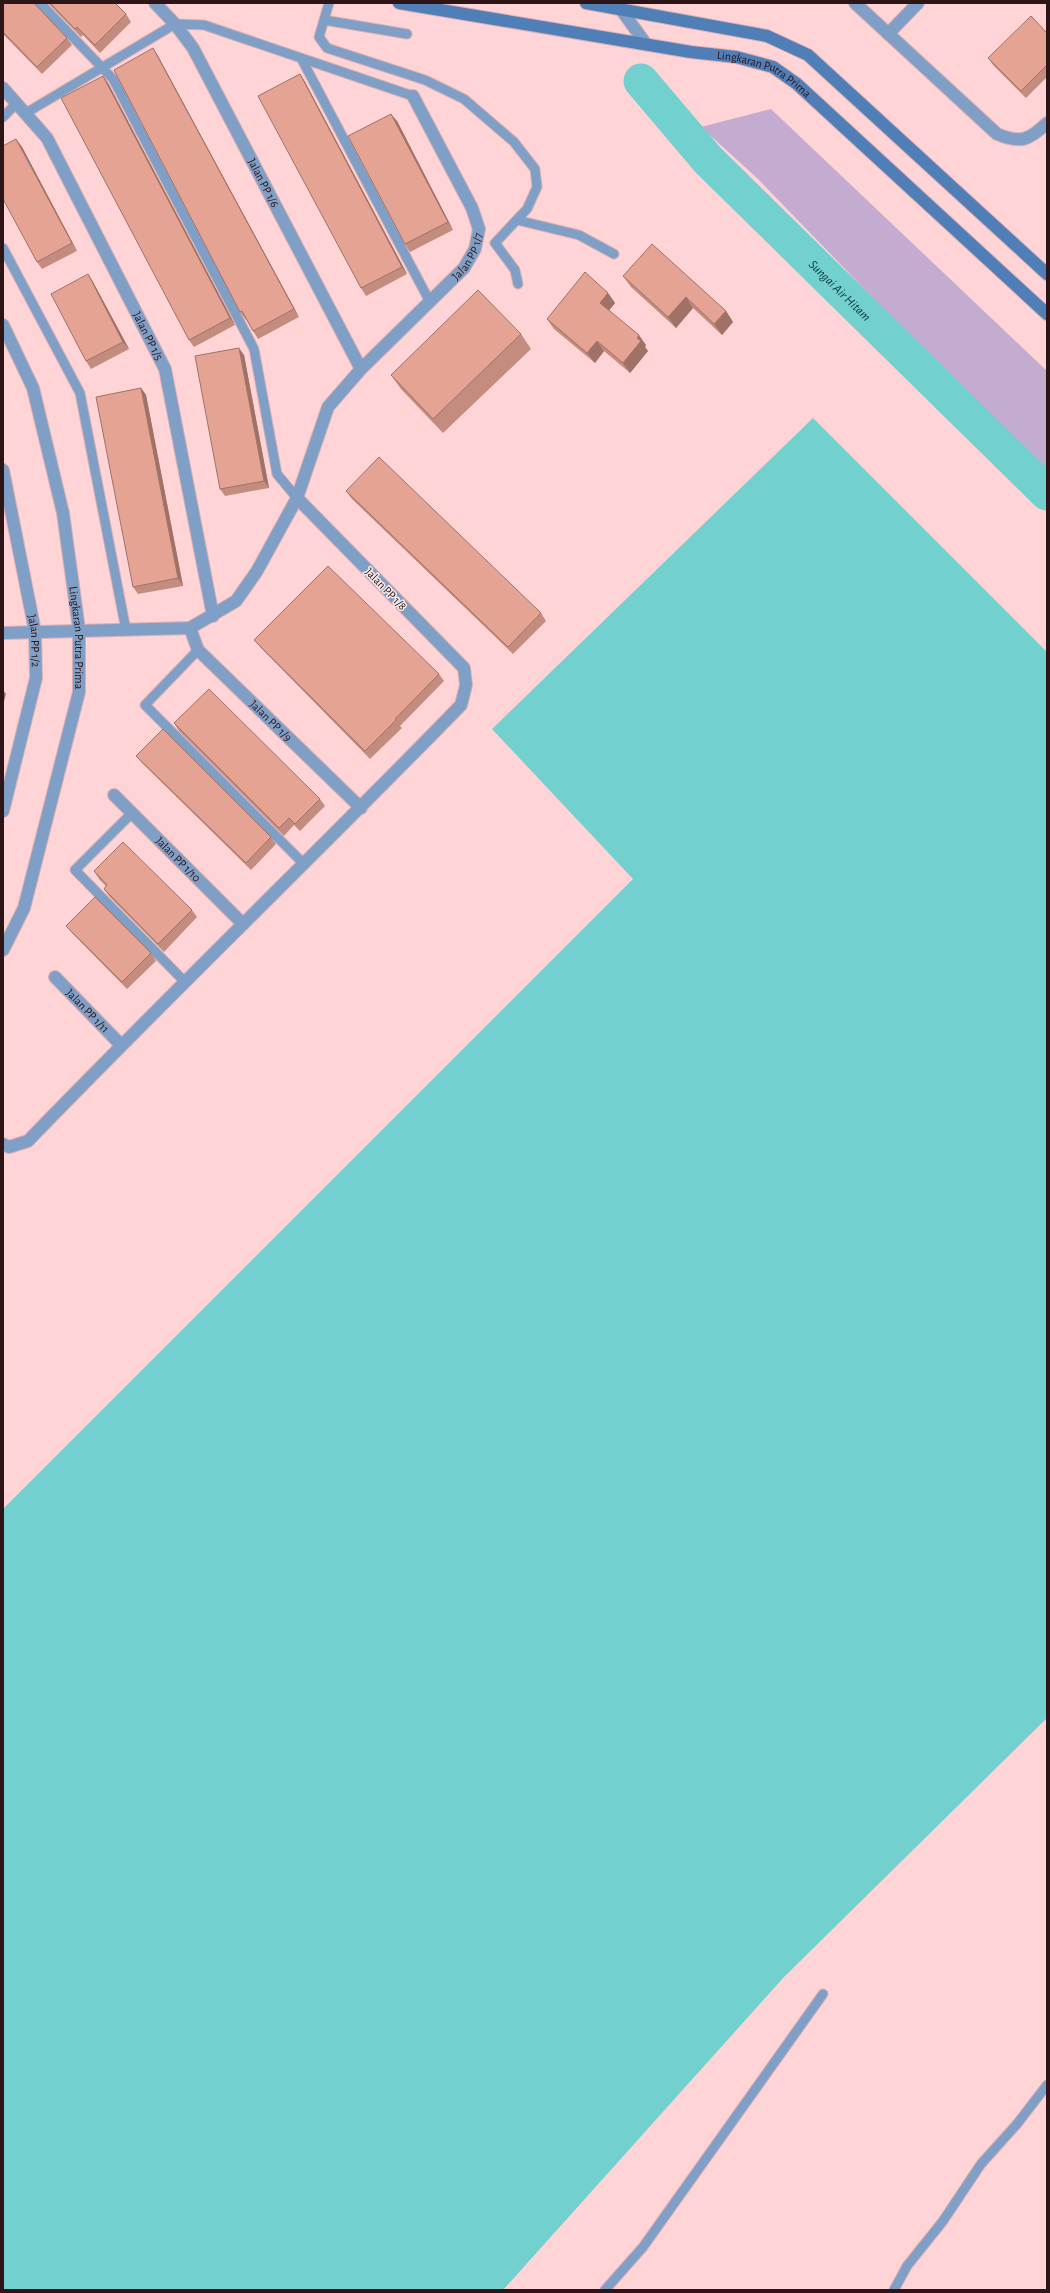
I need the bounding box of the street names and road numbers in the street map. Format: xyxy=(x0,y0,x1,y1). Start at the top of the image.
street label: Lingkaran Putra Prima xyxy=(716,49,814,100)
street label: Jalan PP 1/6 xyxy=(246,156,281,209)
street label: Jalan PP 1/7 xyxy=(450,232,484,282)
street label: Jalan PP 1/5 xyxy=(131,310,166,362)
street label: Jalan PP 1/8 xyxy=(363,566,409,613)
street label: Lingkaran Putra Prima xyxy=(67,585,85,690)
street label: Jalan PP 1/2 xyxy=(26,613,42,668)
street label: Jalan PP 1/9 xyxy=(248,698,295,744)
street label: Jalan PP 1/10 xyxy=(154,835,203,884)
street label: Jalan PP 1/11 xyxy=(64,986,112,1035)

